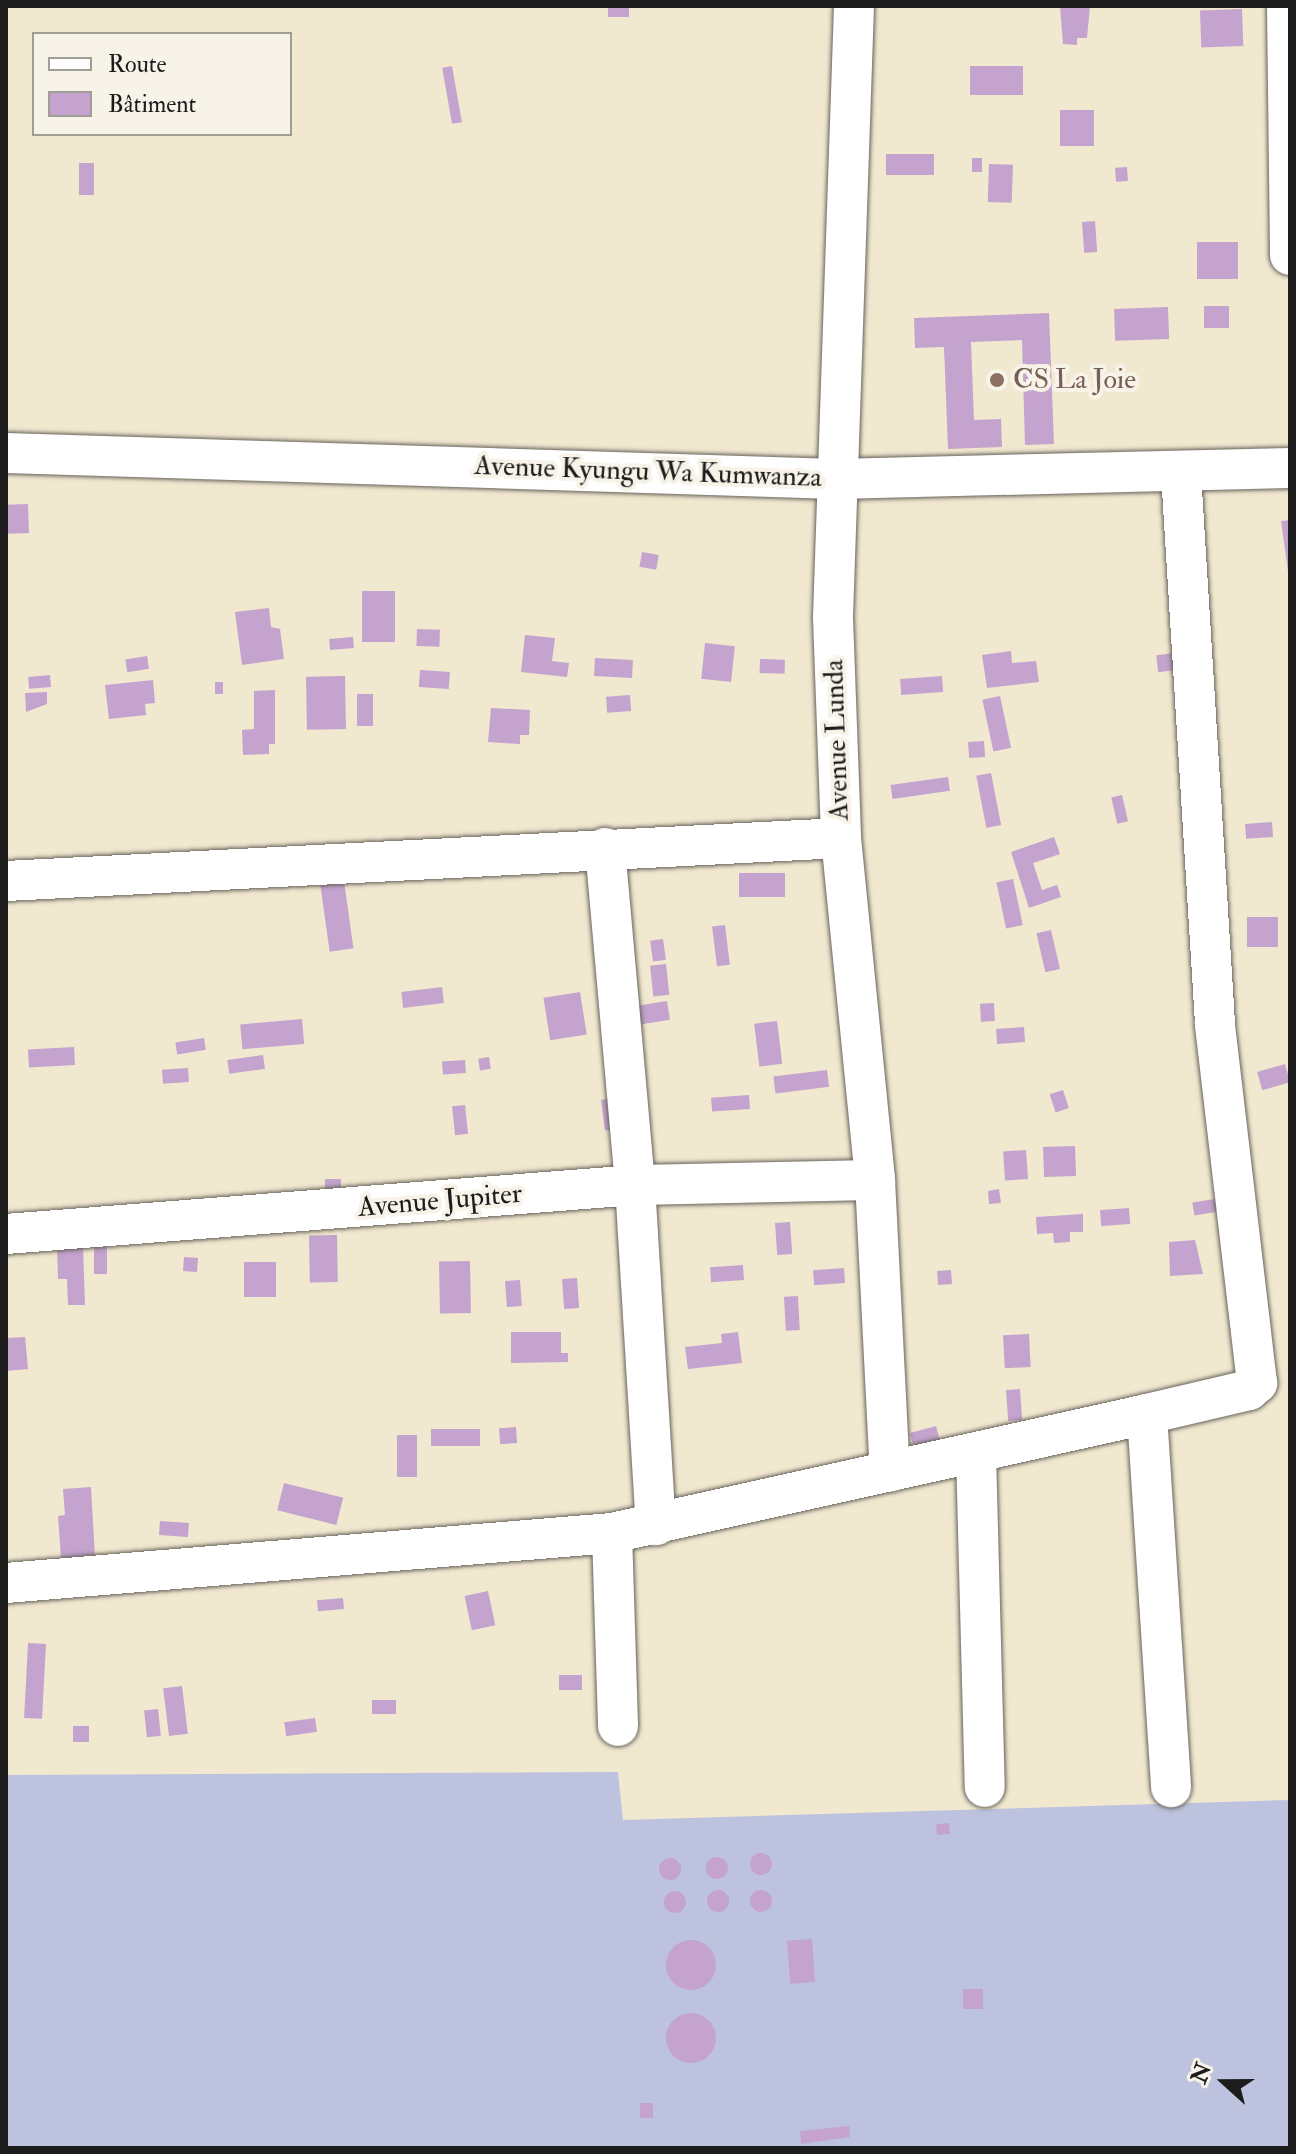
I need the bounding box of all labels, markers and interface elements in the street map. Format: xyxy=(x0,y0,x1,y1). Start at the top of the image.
legend xyxy=(32,32,292,136)
text: Route xyxy=(108,49,167,80)
text: Bâtiment xyxy=(108,89,196,120)
place label: CS La Joie xyxy=(1013,363,1136,397)
marker: CS La Joie xyxy=(988,371,1006,389)
street label: Avenue Kyungu Wa Kumwanza xyxy=(474,449,822,495)
street label: Avenue Lunda xyxy=(817,659,857,821)
street label: Avenue Jupiter xyxy=(356,1177,524,1225)
north arrow xyxy=(1184,2042,1264,2122)
text: N xyxy=(1185,2059,1218,2088)

